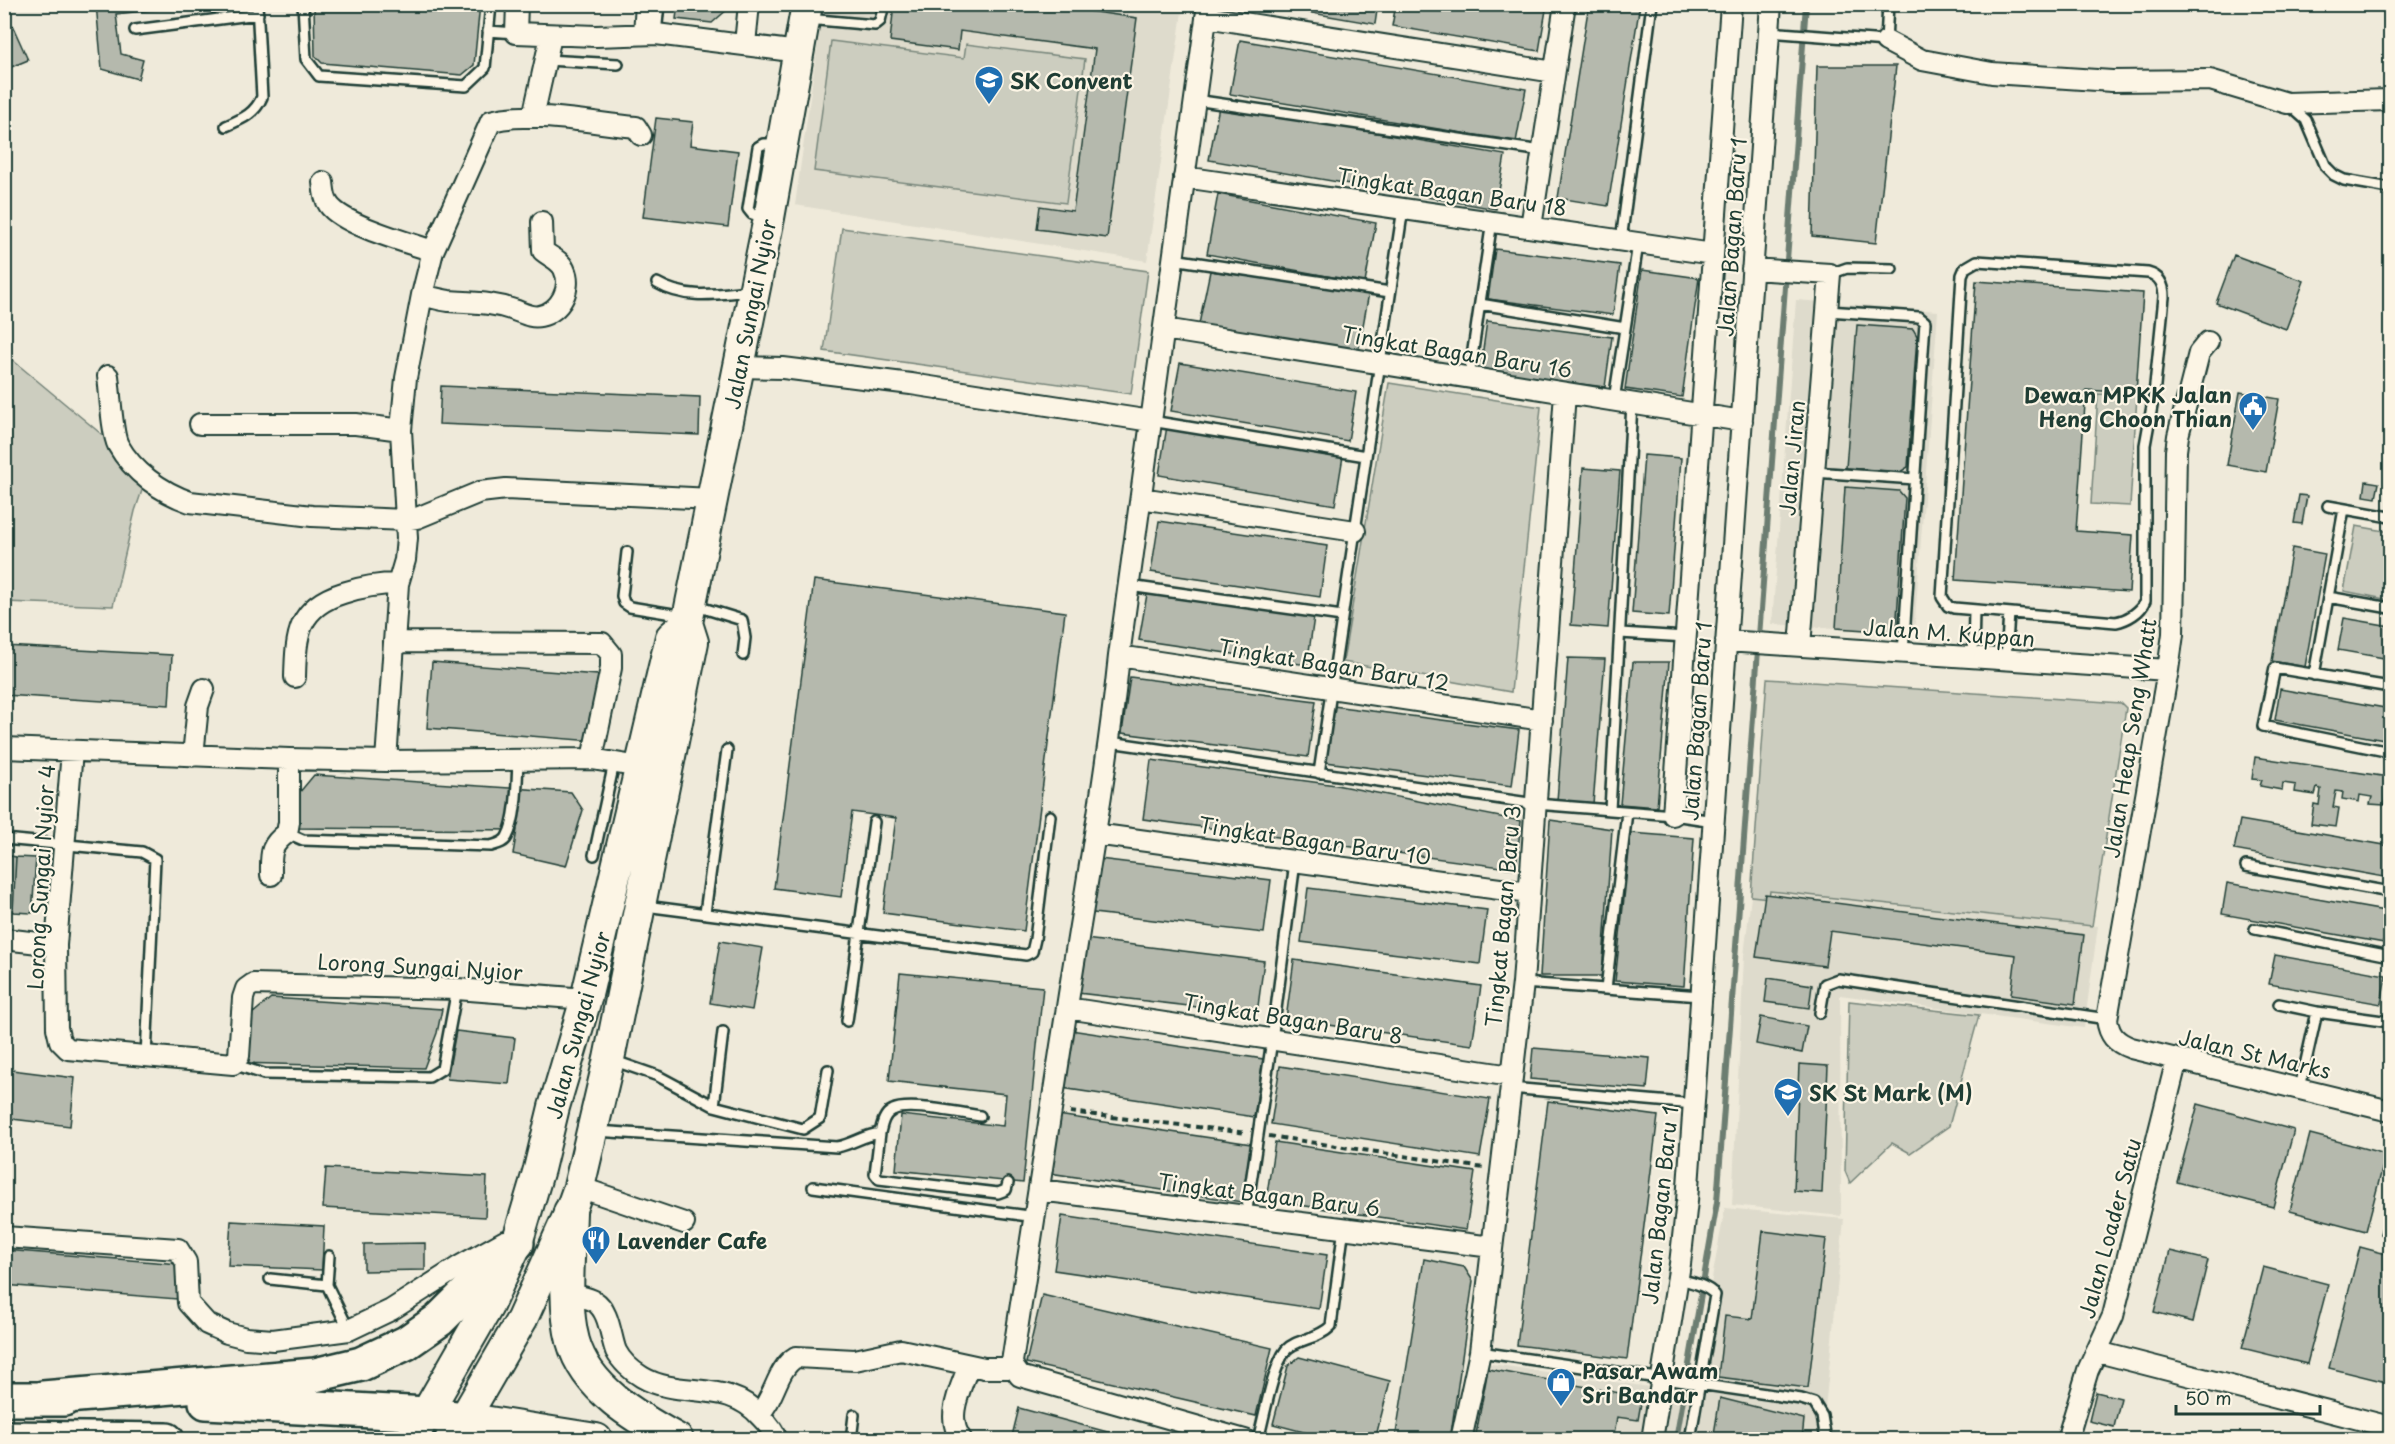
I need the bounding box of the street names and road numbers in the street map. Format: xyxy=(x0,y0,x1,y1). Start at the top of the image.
street label: Jalan Bagan Baru 1 xyxy=(1708,136,1754,338)
street label: Tingkat Bagan Baru 18 xyxy=(1335,159,1569,223)
street label: Jalan Sungai Nyior xyxy=(715,216,783,412)
street label: Tingkat Bagan Baru 16 xyxy=(1339,317,1575,385)
street label: Jalan Jiran xyxy=(1770,399,1812,517)
street label: Jalan M. Kuppan xyxy=(1862,610,2036,654)
street label: Jalan Heap Seng Whatt xyxy=(2094,616,2164,860)
street label: Jalan Bagan Baru 1 xyxy=(1673,620,1719,822)
street label: Tingkat Bagan Baru 12 xyxy=(1216,630,1452,698)
street label: Lorong Sungai Nyior 4 xyxy=(18,763,62,991)
street label: Tingkat Bagan Baru 3 xyxy=(1476,804,1528,1028)
street label: Tingkat Bagan Baru 10 xyxy=(1197,808,1433,872)
street label: Jalan Sungai Nyior xyxy=(537,927,618,1122)
street label: Lorong Sungai Nyior xyxy=(317,945,524,987)
street label: Tingkat Bagan Baru 8 xyxy=(1181,985,1405,1051)
street label: Jalan St Marks xyxy=(2176,1020,2334,1086)
street label: Jalan Bagan Baru 1 xyxy=(1633,1104,1685,1306)
street label: Jalan Loader Satu xyxy=(2070,1134,2148,1322)
street label: Tingkat Bagan Baru 6 xyxy=(1156,1164,1382,1224)

